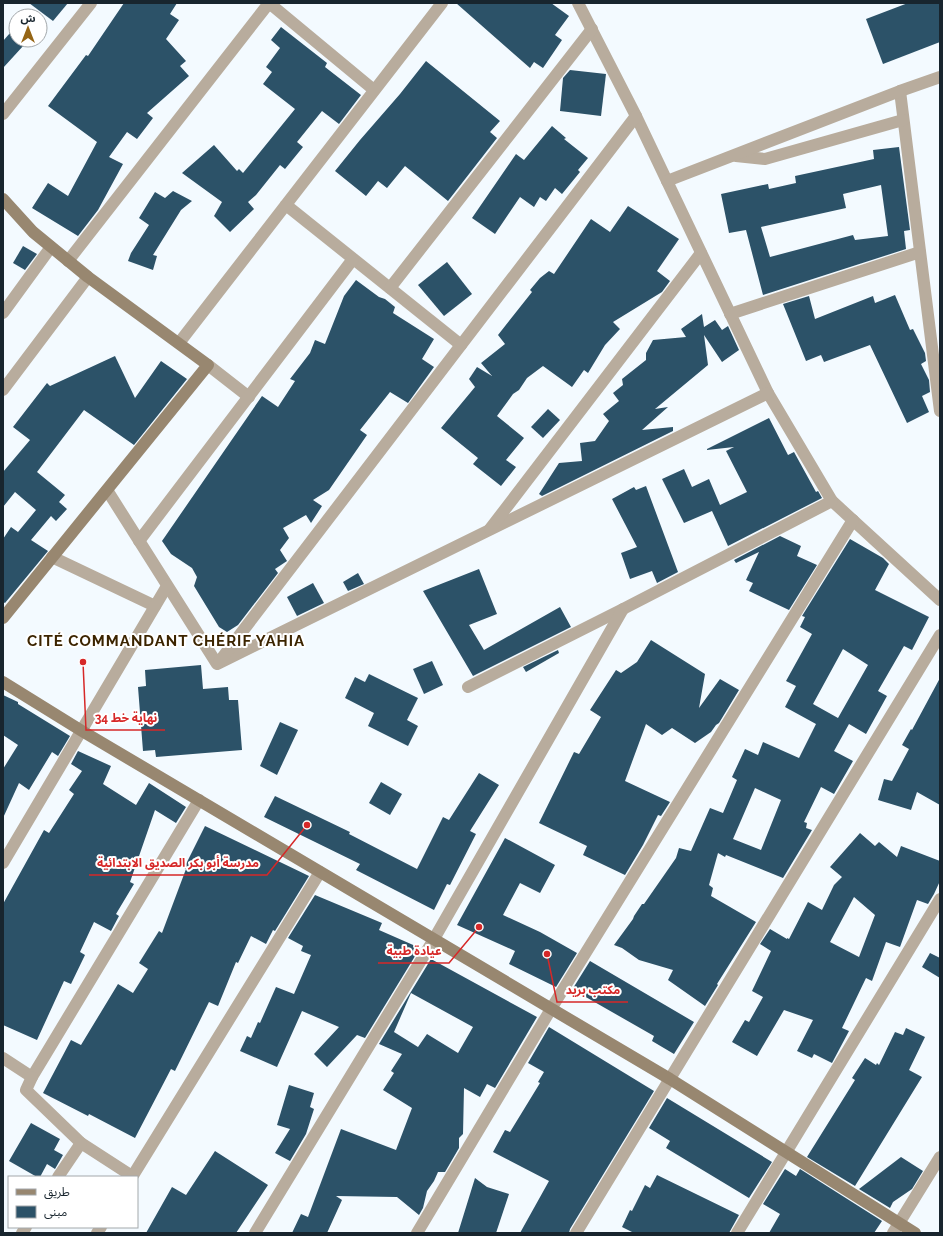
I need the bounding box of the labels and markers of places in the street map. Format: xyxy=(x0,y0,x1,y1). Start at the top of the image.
callout: نهاية خط 34 xyxy=(86,706,165,730)
callout: مدرسة أبو بكر الصديق الابتدائية xyxy=(89,851,267,875)
callout: عيادة طبية xyxy=(378,939,449,963)
callout: مكتب بريد xyxy=(557,978,628,1002)

